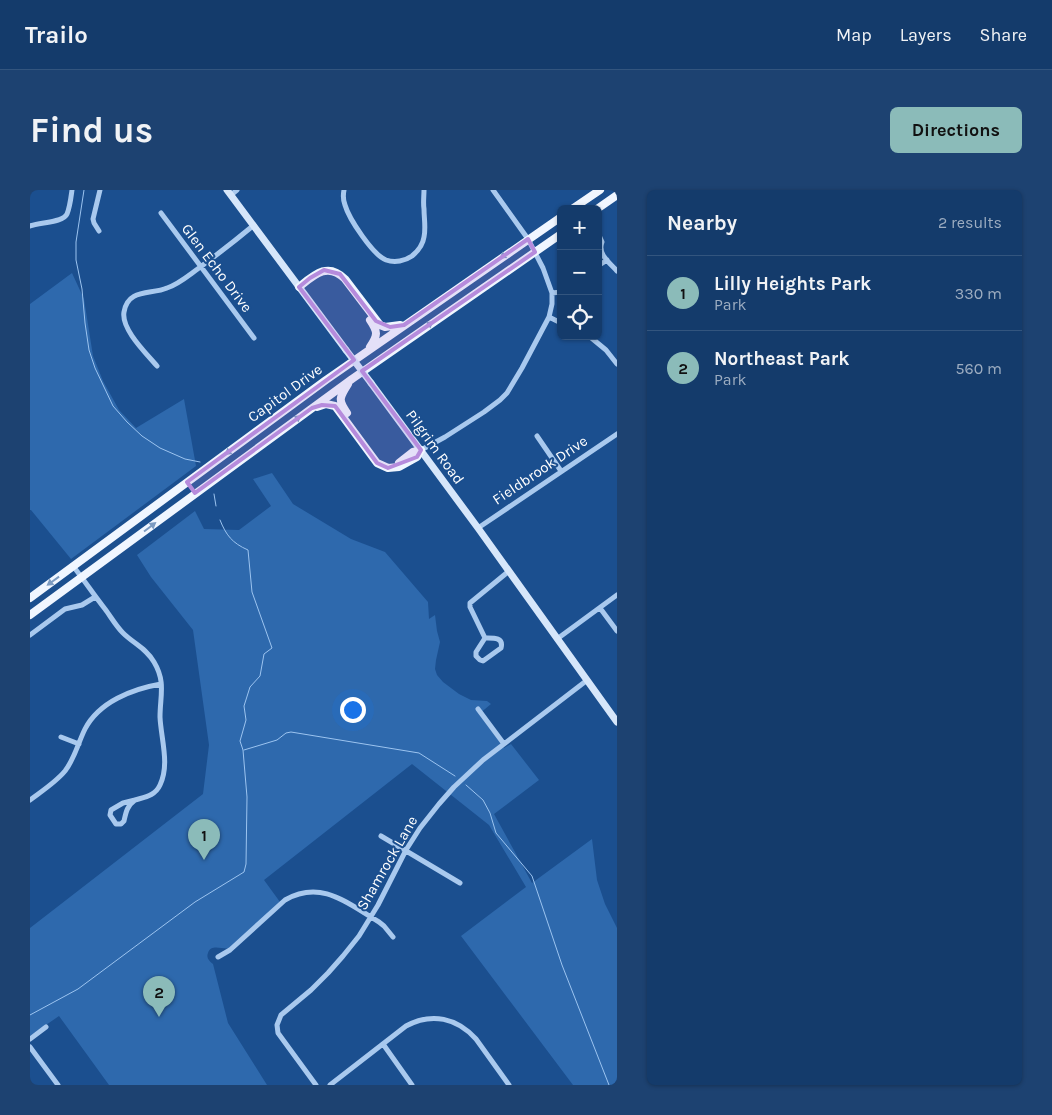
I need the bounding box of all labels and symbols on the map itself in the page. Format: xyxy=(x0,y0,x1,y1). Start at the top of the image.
street label: Glen Echo Drive xyxy=(178,220,256,316)
one-way arrow xyxy=(500,250,513,259)
one-way arrow xyxy=(420,321,434,331)
street label: Capitol Drive xyxy=(244,360,326,426)
street label: Pilgrim Road xyxy=(402,406,468,488)
one-way arrow xyxy=(288,415,301,426)
street label: Fieldbrook Drive xyxy=(489,432,591,508)
one-way arrow xyxy=(225,444,238,455)
one-way arrow xyxy=(143,522,157,532)
one-way arrow xyxy=(47,575,60,586)
your location xyxy=(340,697,366,723)
street label: Shamrock Lane xyxy=(353,813,421,913)
pin: 1 xyxy=(188,819,220,860)
pin: 2 xyxy=(143,976,175,1017)

